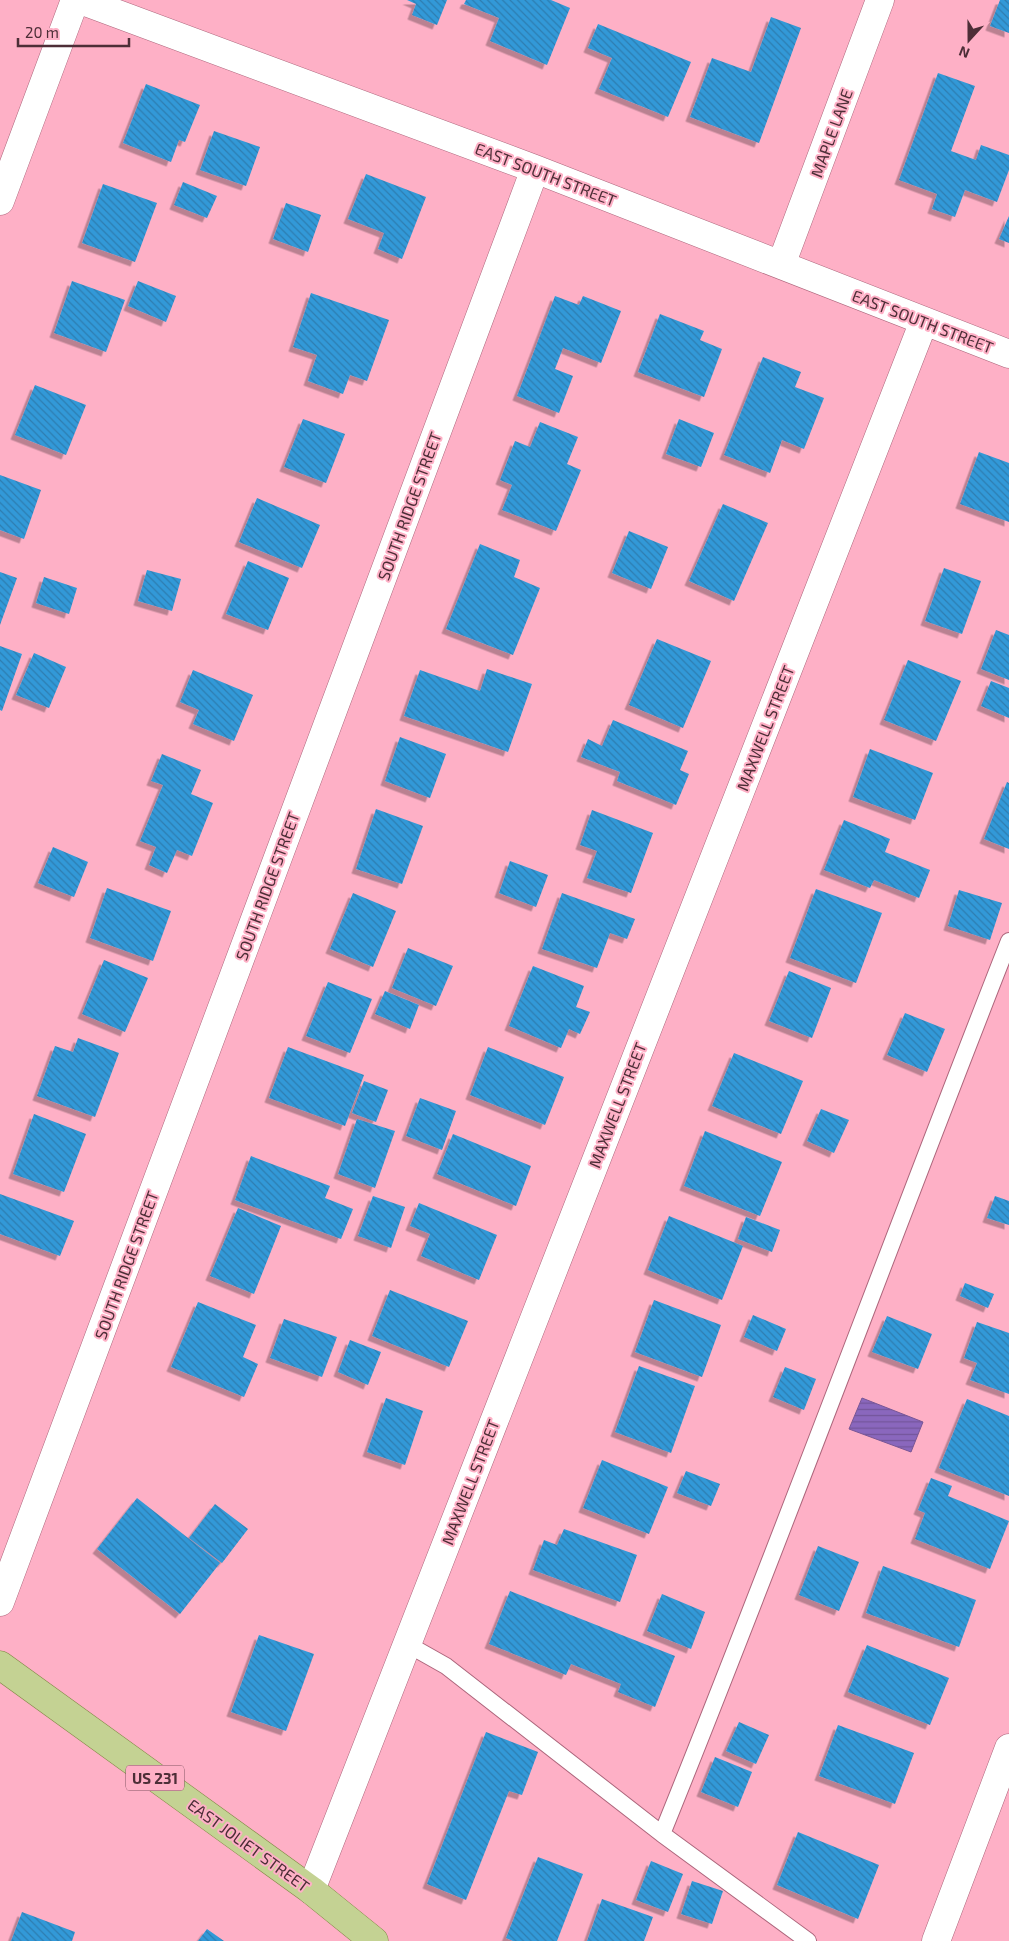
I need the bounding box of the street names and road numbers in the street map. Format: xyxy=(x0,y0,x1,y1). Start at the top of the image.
street label: MAPLE LANE xyxy=(806,86,856,180)
street label: EAST SOUTH STREET xyxy=(473,138,619,210)
street label: EAST SOUTH STREET xyxy=(850,285,996,357)
street label: SOUTH RIDGE STREET xyxy=(373,429,445,583)
street label: MAXWELL STREET xyxy=(732,663,798,793)
street label: SOUTH RIDGE STREET xyxy=(231,809,303,963)
street label: MAXWELL STREET xyxy=(584,1040,650,1170)
street label: SOUTH RIDGE STREET xyxy=(90,1188,162,1342)
street label: MAXWELL STREET xyxy=(437,1417,503,1547)
road number: US 231 xyxy=(126,1766,184,1790)
street label: EAST JOLIET STREET xyxy=(185,1795,313,1895)

